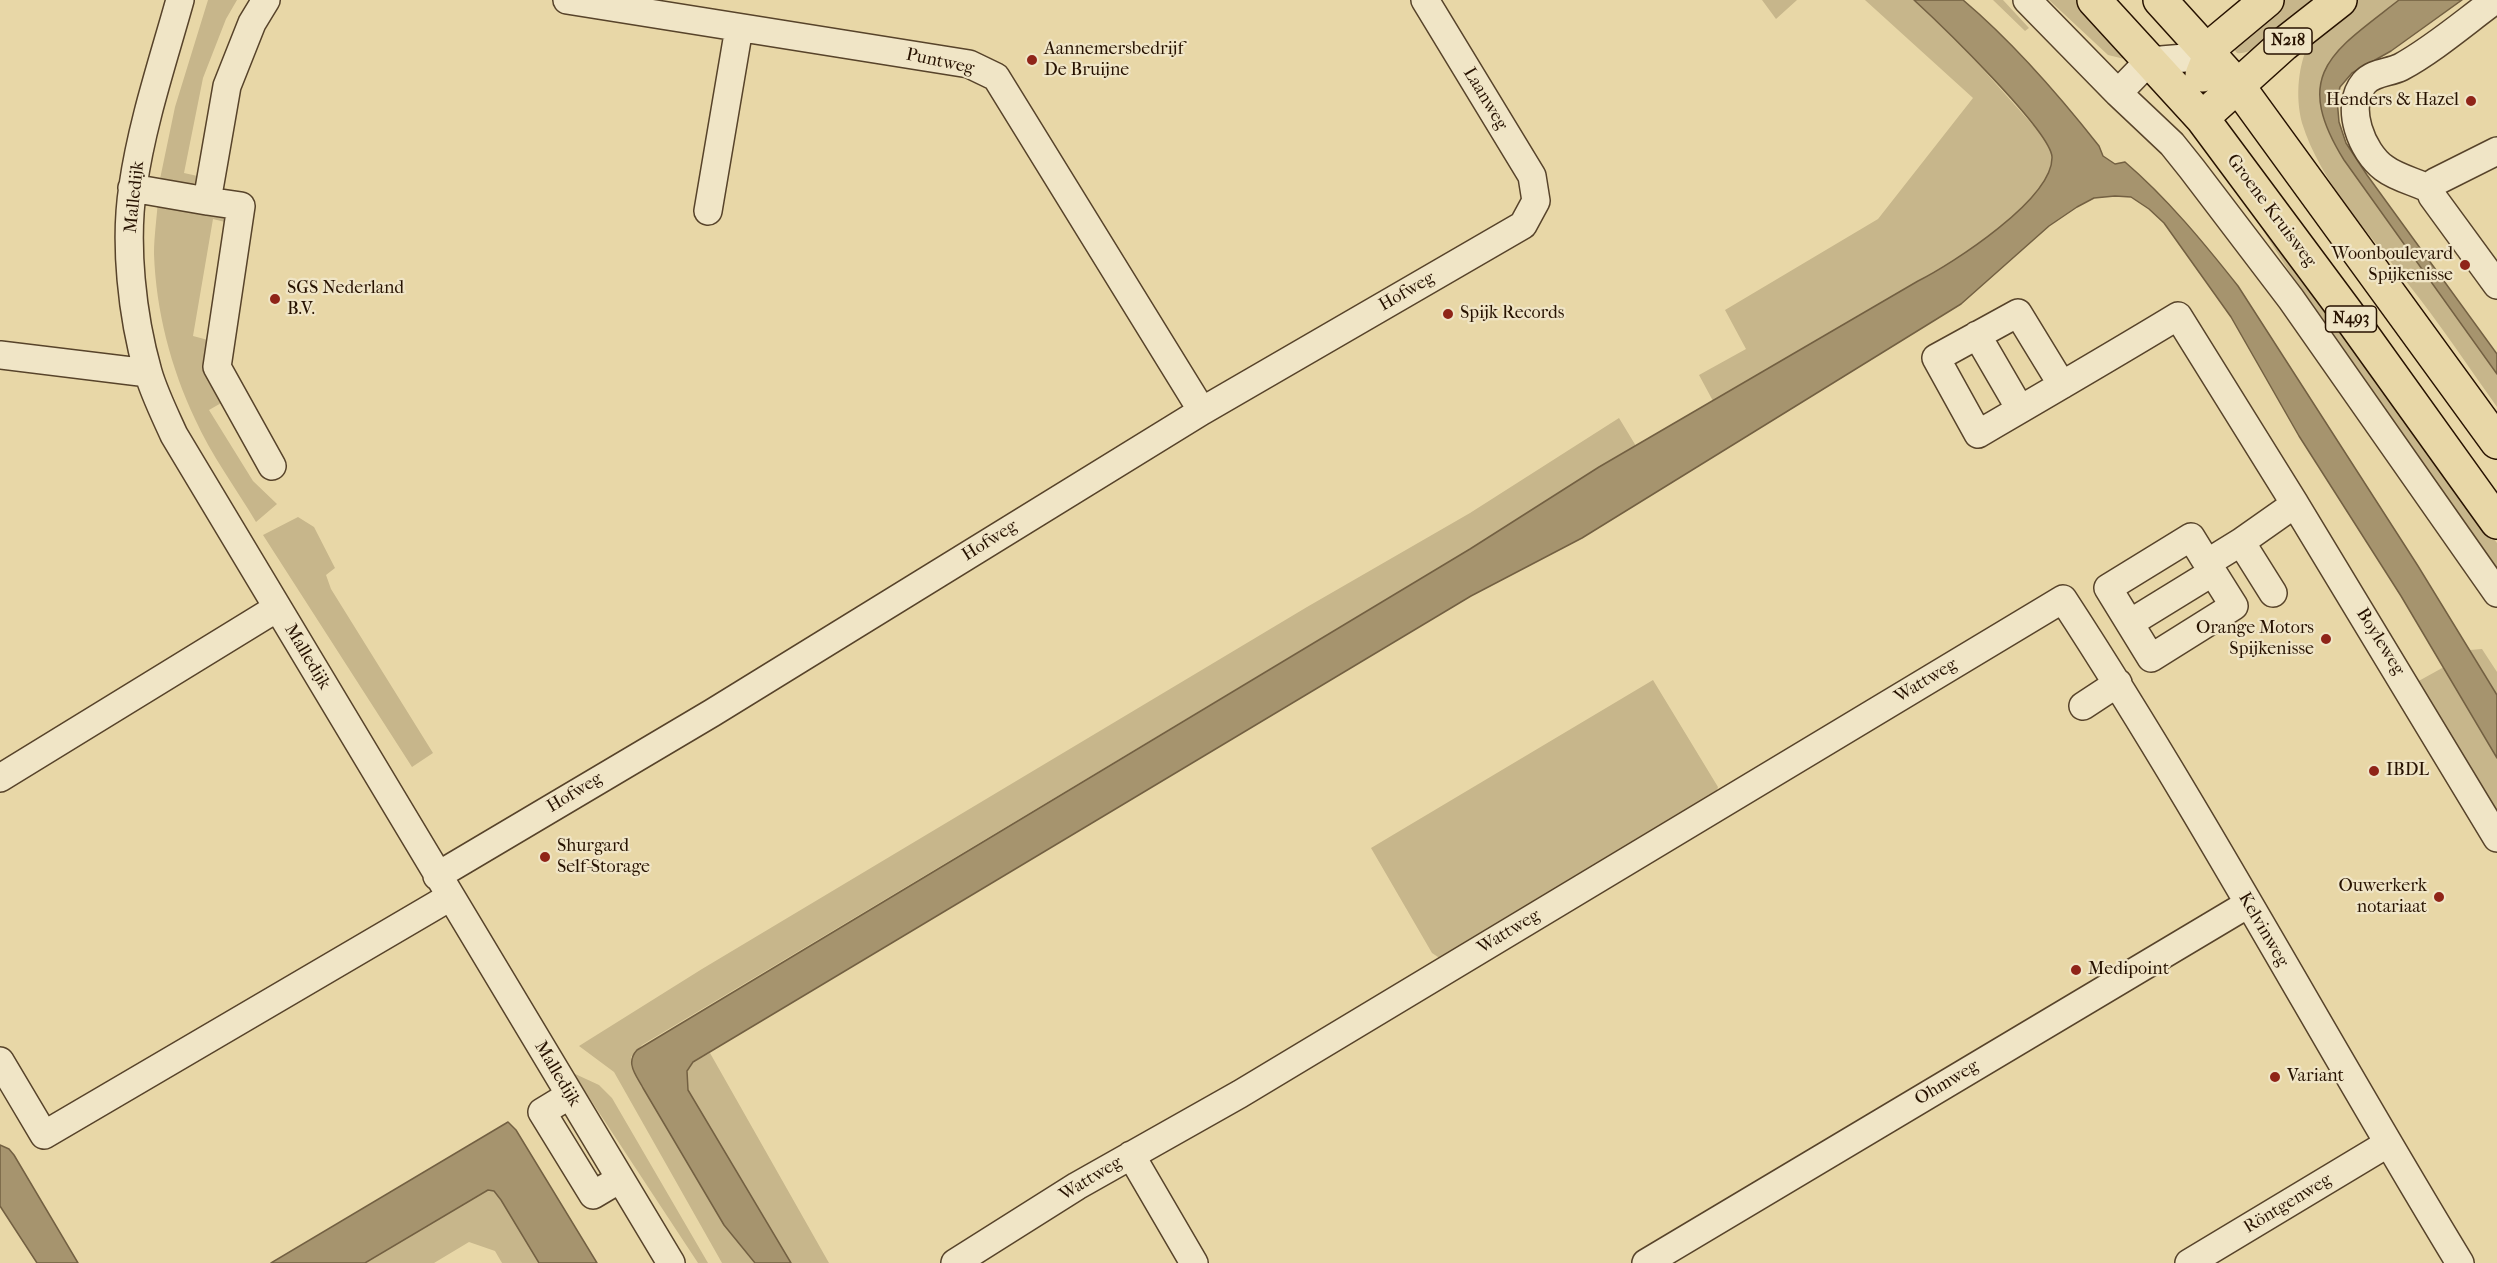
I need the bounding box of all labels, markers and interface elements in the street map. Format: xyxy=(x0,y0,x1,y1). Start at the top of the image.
road number: N218 xyxy=(2264,28,2312,54)
place label: Aannemersbedrijf De Bruijne xyxy=(1044,39,1183,82)
street label: Puntweg xyxy=(904,44,976,80)
marker: Aannemersbedrijf De Bruijne xyxy=(1025,53,1039,67)
street label: Laanweg xyxy=(1458,64,1512,134)
place label: Henders & Hazel xyxy=(2326,90,2459,112)
marker: Henders & Hazel xyxy=(2464,94,2478,108)
street label: Groene Kruisweg xyxy=(2221,150,2321,272)
street label: Malledijk xyxy=(120,160,150,234)
place label: Woonboulevard Spijkenisse xyxy=(2332,244,2453,286)
marker: Woonboulevard Spijkenisse xyxy=(2458,258,2472,272)
street label: Hofweg xyxy=(1375,267,1439,317)
place label: SGS Nederland B.V. xyxy=(287,278,404,320)
marker: SGS Nederland B.V. xyxy=(268,292,282,306)
place label: Spijk Records xyxy=(1460,303,1564,325)
road number: N493 xyxy=(2326,306,2376,332)
marker: Spijk Records xyxy=(1441,307,1455,321)
street label: Hofweg xyxy=(958,516,1022,566)
street label: Boyleweg xyxy=(2351,605,2409,679)
place label: Orange Motors Spijkenisse xyxy=(2196,618,2314,660)
street label: Malledijk xyxy=(279,620,335,694)
marker: Orange Motors Spijkenisse xyxy=(2319,632,2333,646)
street label: Wattweg xyxy=(1891,654,1961,708)
place label: IBDL xyxy=(2386,760,2429,782)
marker: IBDL xyxy=(2367,764,2381,778)
street label: Hofweg xyxy=(543,768,607,818)
place label: Shurgard Self-Storage xyxy=(557,836,650,878)
marker: Shurgard Self-Storage xyxy=(538,850,552,864)
place label: Ouwerkerk notariaat xyxy=(2339,876,2427,918)
street label: Kelvinweg xyxy=(2233,889,2293,971)
marker: Ouwerkerk notariaat xyxy=(2432,890,2446,904)
street label: Wattweg xyxy=(1474,905,1544,959)
place label: Medipoint xyxy=(2088,959,2169,981)
marker: Medipoint xyxy=(2069,963,2083,977)
street label: Malledijk xyxy=(529,1037,585,1111)
street label: Ohmweg xyxy=(1911,1056,1983,1110)
place label: Variant xyxy=(2287,1066,2344,1088)
marker: Variant xyxy=(2268,1070,2282,1084)
street label: Wattweg xyxy=(1056,1152,1126,1206)
street label: Röntgenweg xyxy=(2240,1169,2336,1239)

